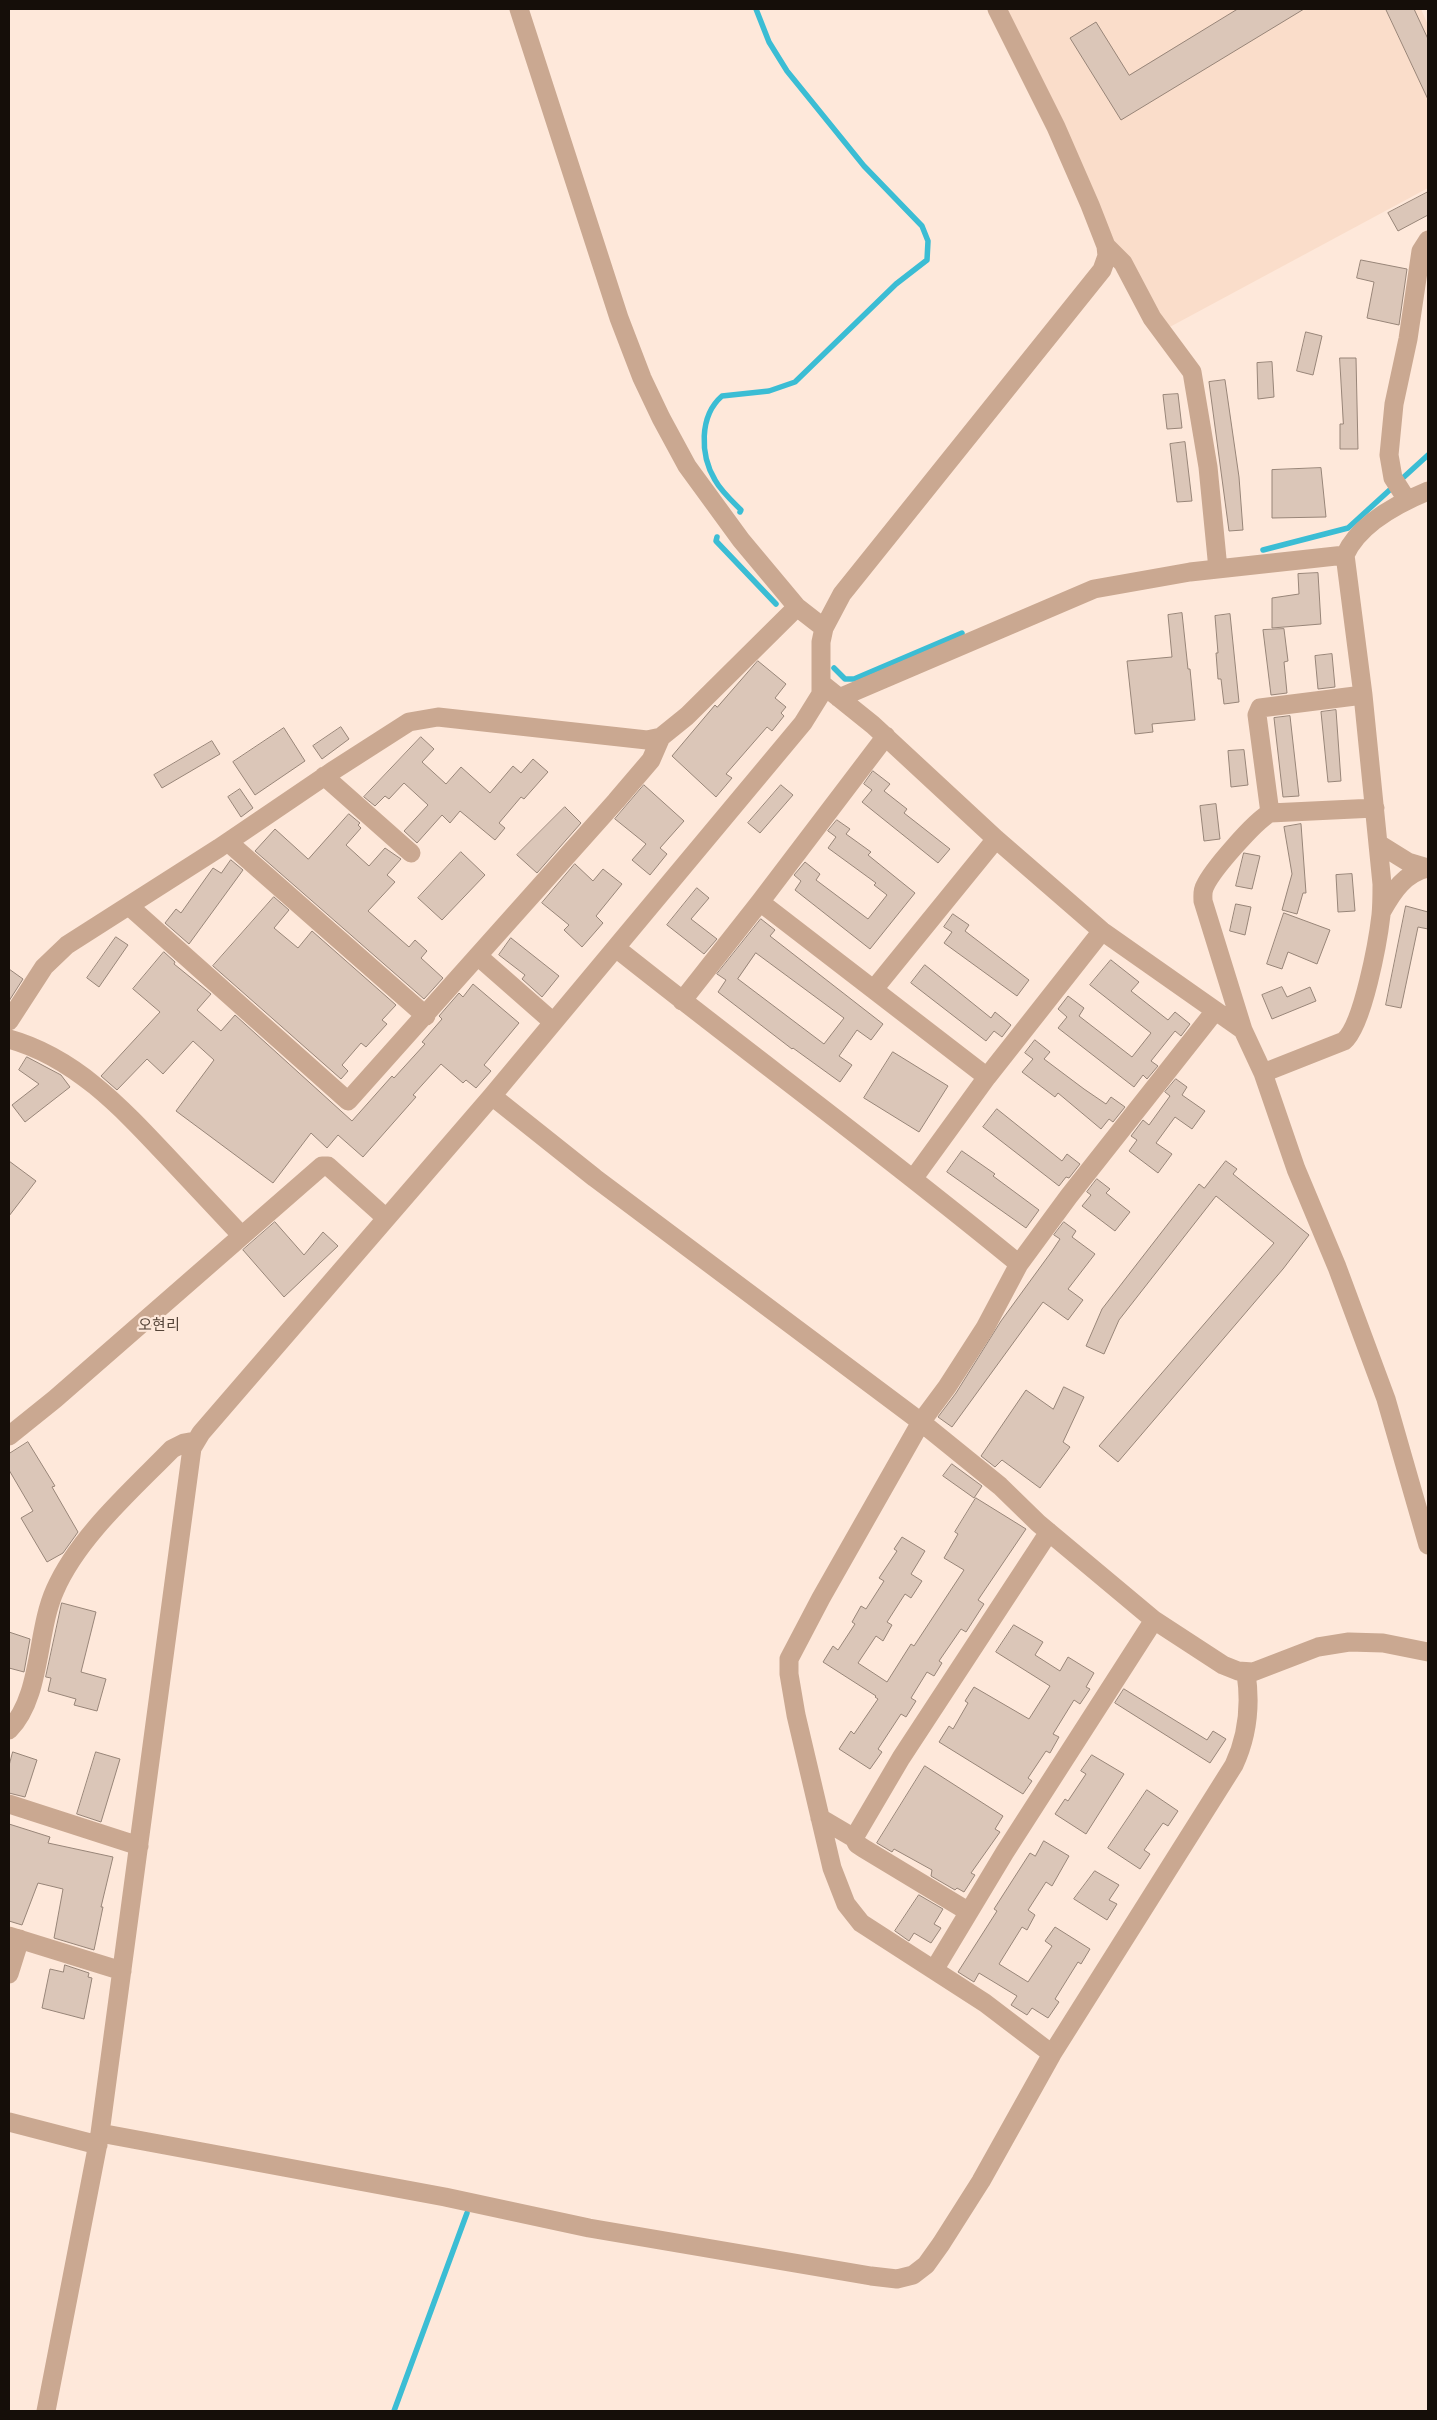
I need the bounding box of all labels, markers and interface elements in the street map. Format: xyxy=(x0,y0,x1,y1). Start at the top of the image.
district label: 오현리 xyxy=(138,1317,180,1335)

